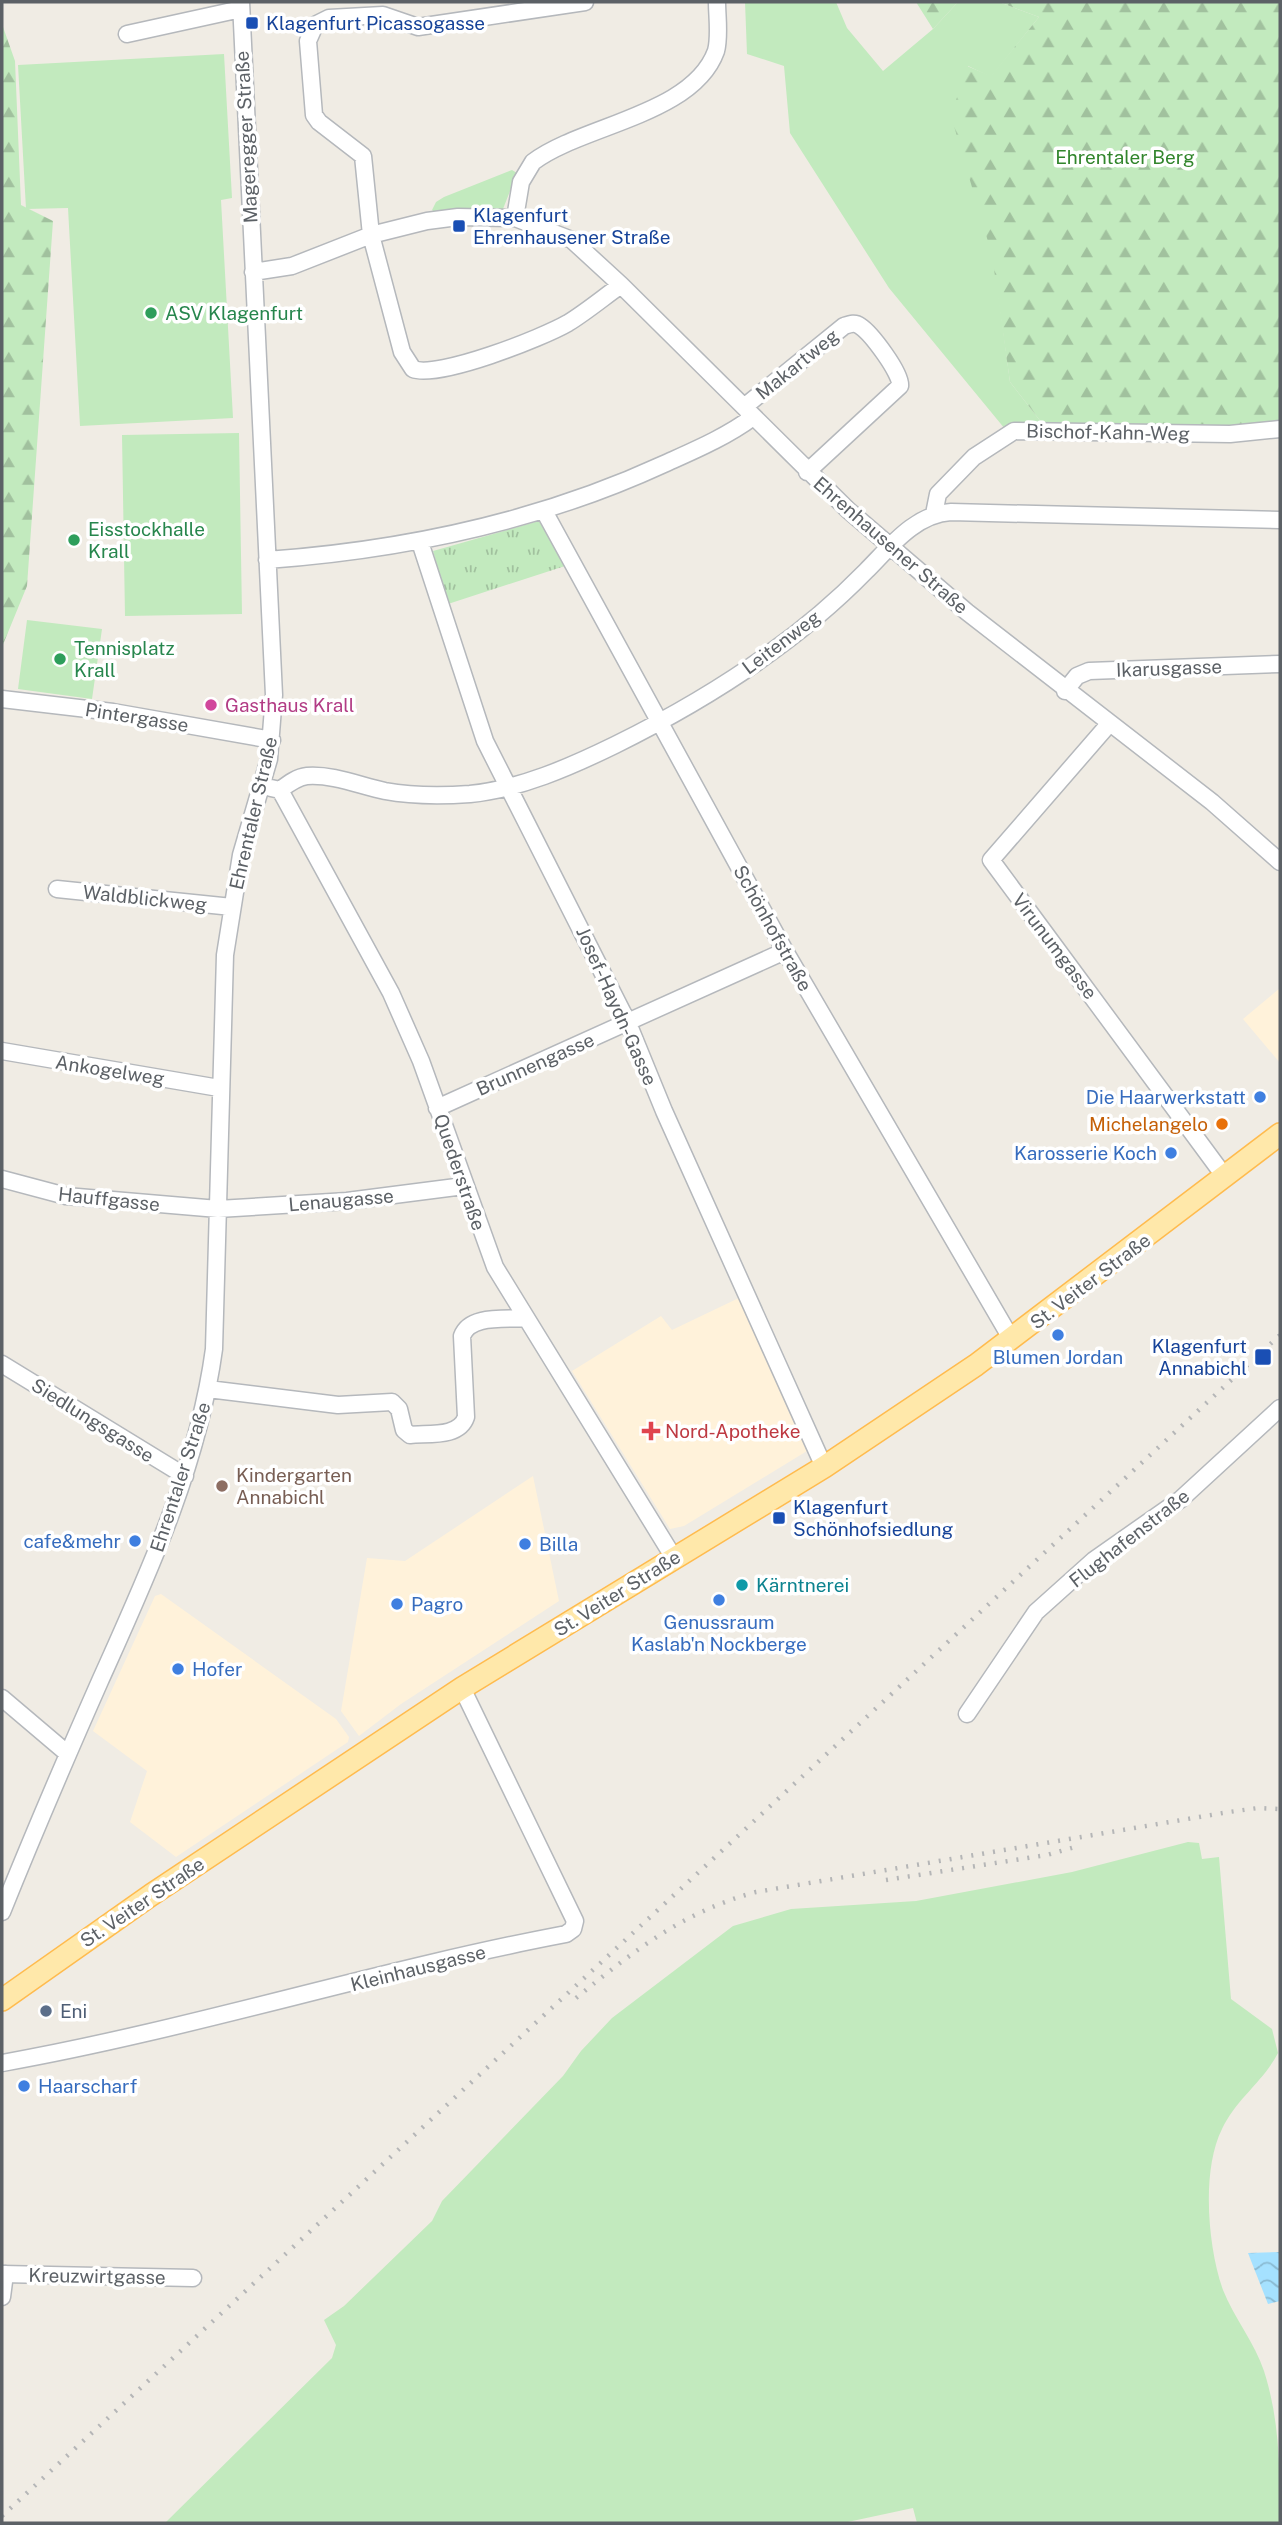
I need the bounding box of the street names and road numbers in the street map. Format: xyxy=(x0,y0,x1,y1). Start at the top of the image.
street label: Mageregger Straße xyxy=(230,50,262,224)
street label: Makartweg xyxy=(751,324,843,404)
street label: Bischof-Kahn-Weg xyxy=(1026,420,1190,444)
street label: Ehrenhausener Straße xyxy=(809,472,973,618)
street label: Leitenweg xyxy=(738,606,824,678)
street label: Ikarusgasse xyxy=(1116,655,1222,681)
street label: Pintergasse xyxy=(84,698,190,736)
street label: Ehrentaler Straße xyxy=(225,734,281,892)
street label: Schönhofstraße xyxy=(729,861,817,995)
street label: Waldblickweg xyxy=(82,881,208,915)
street label: Virunumgasse xyxy=(1008,889,1102,1003)
street label: Josef-Haydn-Gasse xyxy=(572,923,662,1089)
street label: Brunnengasse xyxy=(473,1028,597,1100)
street label: Ankogelweg xyxy=(54,1051,166,1090)
street label: Quederstraße xyxy=(430,1111,490,1233)
street label: Hauffgasse xyxy=(57,1183,161,1215)
street label: Lenaugasse xyxy=(287,1184,395,1216)
street label: St. Veiter Straße xyxy=(1026,1229,1154,1333)
street label: Siedlungsgasse xyxy=(28,1374,158,1466)
street label: Ehrentaler Straße xyxy=(145,1399,215,1555)
street label: Flughafenstraße xyxy=(1065,1484,1193,1592)
street label: St. Veiter Straße xyxy=(550,1545,684,1641)
street label: St. Veiter Straße xyxy=(76,1852,208,1952)
street label: Kleinhausgasse xyxy=(348,1941,488,1995)
street label: Kreuzwirtgasse xyxy=(28,2264,166,2288)

